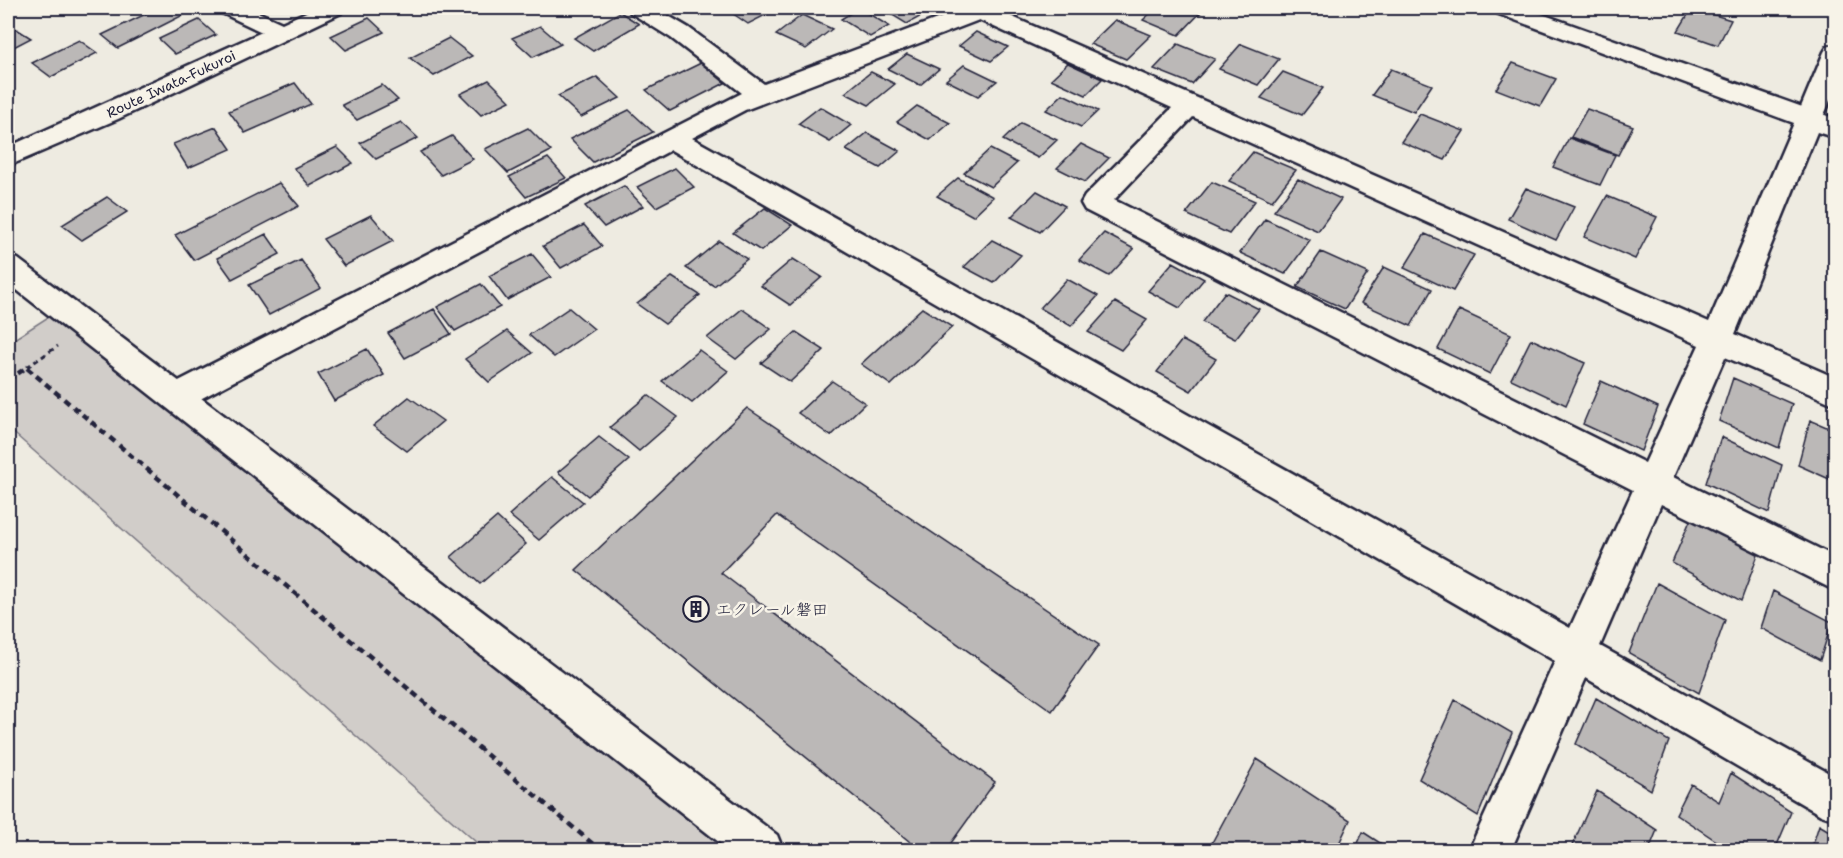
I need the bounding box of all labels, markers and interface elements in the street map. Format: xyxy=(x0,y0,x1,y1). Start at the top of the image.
street label: Route Iwata-Fukuroi xyxy=(103,46,239,122)
building icon: エクレール磐田 xyxy=(681,594,711,624)
place label: エクレール磐田 xyxy=(716,599,828,620)

